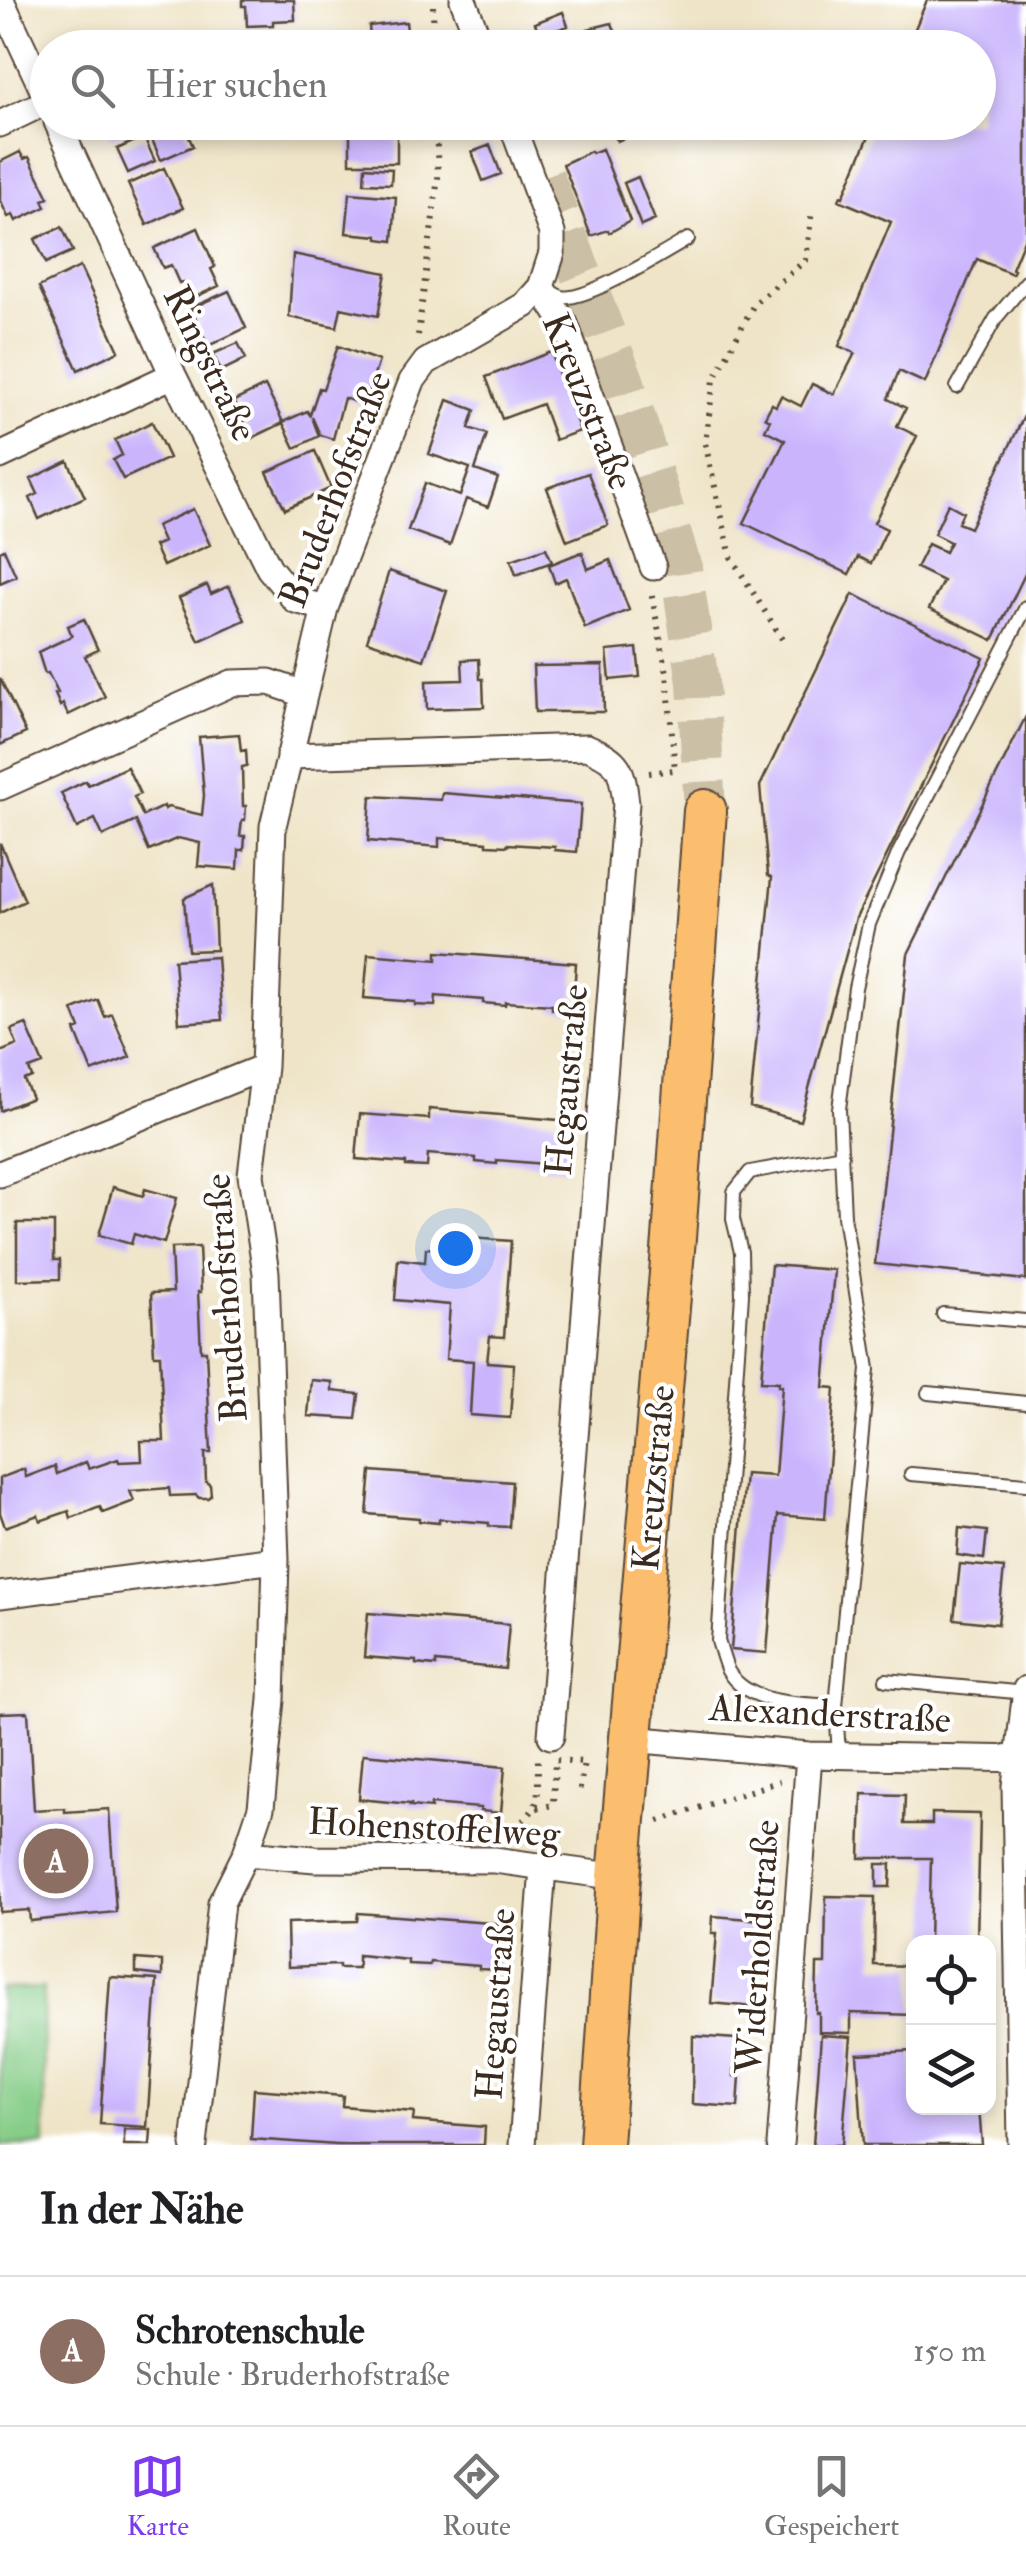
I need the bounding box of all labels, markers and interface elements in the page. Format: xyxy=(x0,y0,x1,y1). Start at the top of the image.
search box xyxy=(30,30,996,140)
icon: search xyxy=(65,58,120,113)
text: Hier suchen xyxy=(145,61,328,109)
street label: Ringstraße xyxy=(152,278,268,449)
street label: Kreuzstraße xyxy=(531,306,645,497)
street label: Bruderhofstraße xyxy=(269,364,403,614)
street label: Hegaustraße xyxy=(535,982,599,1178)
street label: Bruderhofstraße xyxy=(193,1172,259,1424)
your location xyxy=(430,1223,481,1274)
street label: Kreuzstraße xyxy=(622,1383,686,1573)
street label: Alexanderstraße xyxy=(707,1684,952,1744)
street label: Hohenstoffelweg xyxy=(307,1797,563,1859)
street label: Widerholdstraße xyxy=(725,1818,791,2077)
pin: A xyxy=(23,1824,88,1898)
street label: Hegaustraße xyxy=(465,1906,527,2102)
map controls xyxy=(906,1935,996,2115)
button: locate xyxy=(906,1935,996,2025)
button: layers xyxy=(906,2025,996,2115)
text: In der Nähe xyxy=(40,2184,244,2236)
text: Schrotenschule xyxy=(135,2307,365,2355)
text: A xyxy=(62,2331,83,2371)
text: 150 m xyxy=(913,2331,986,2371)
text: Schule · Bruderhofstraße xyxy=(135,2355,450,2395)
tab: Karte xyxy=(127,2449,189,2544)
tab: Route xyxy=(442,2449,511,2544)
tab: Gespeichert xyxy=(764,2449,899,2544)

